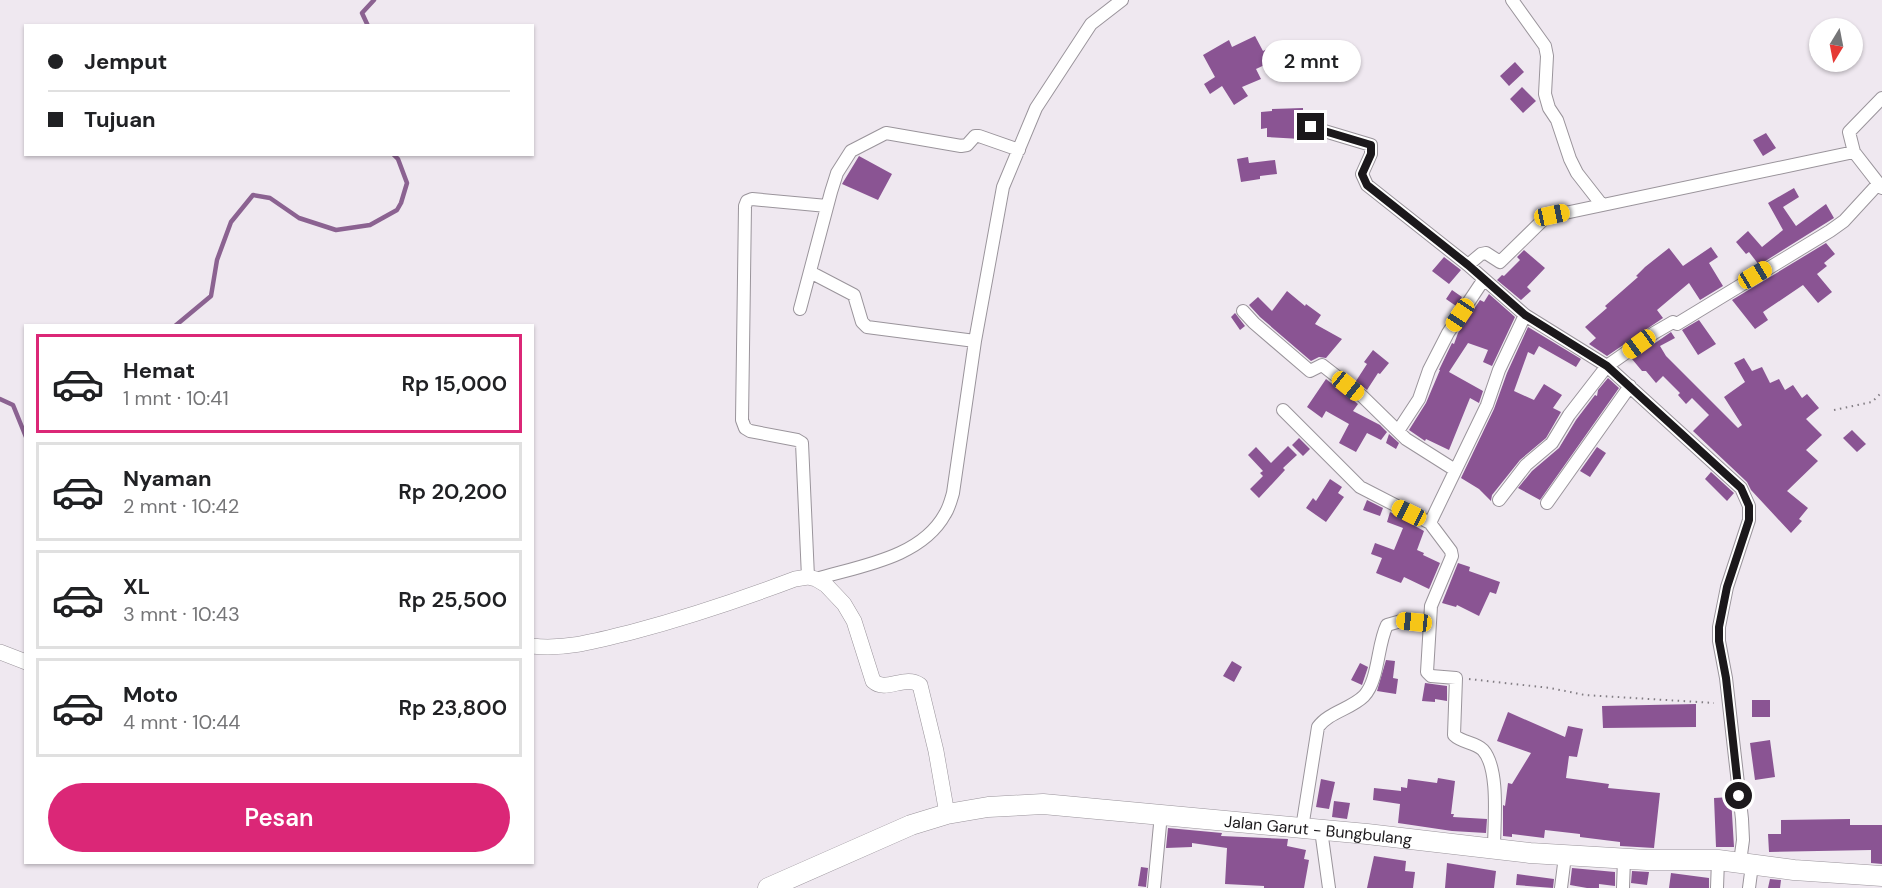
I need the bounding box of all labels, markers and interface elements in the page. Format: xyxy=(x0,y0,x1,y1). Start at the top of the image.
north arrow xyxy=(1809,18,1863,72)
map controls xyxy=(1809,18,1863,72)
callout: 2 mnt xyxy=(1262,40,1360,82)
text: Jemput xyxy=(84,47,167,76)
text: 2 mnt xyxy=(1284,48,1339,74)
text: Tujuan xyxy=(84,105,156,134)
route end xyxy=(1297,113,1324,140)
car xyxy=(1533,202,1571,228)
car xyxy=(1735,258,1775,292)
car xyxy=(1442,295,1478,335)
car xyxy=(1619,326,1659,362)
text: Hemat xyxy=(123,356,195,385)
icon: car xyxy=(51,357,105,411)
car xyxy=(1328,368,1368,404)
text: Rp 15,000 xyxy=(401,369,507,398)
text: 1 mnt · 10:41 xyxy=(123,385,229,411)
text: Nyaman xyxy=(123,464,212,493)
icon: car xyxy=(51,465,105,519)
text: Rp 20,200 xyxy=(398,477,507,506)
text: 2 mnt · 10:42 xyxy=(123,493,239,519)
car xyxy=(1389,497,1429,529)
text: XL xyxy=(123,572,150,601)
icon: car xyxy=(51,573,105,627)
text: Rp 25,500 xyxy=(398,585,507,614)
text: 3 mnt · 10:43 xyxy=(123,601,240,627)
car xyxy=(1395,611,1433,633)
text: Moto xyxy=(123,680,178,709)
icon: car xyxy=(51,681,105,735)
text: Rp 23,800 xyxy=(398,693,507,722)
text: 4 mnt · 10:44 xyxy=(123,709,240,735)
route start xyxy=(1725,782,1752,809)
button: Pesan xyxy=(48,783,510,852)
street label: Jalan Garut - Bungbulang xyxy=(1223,810,1413,850)

